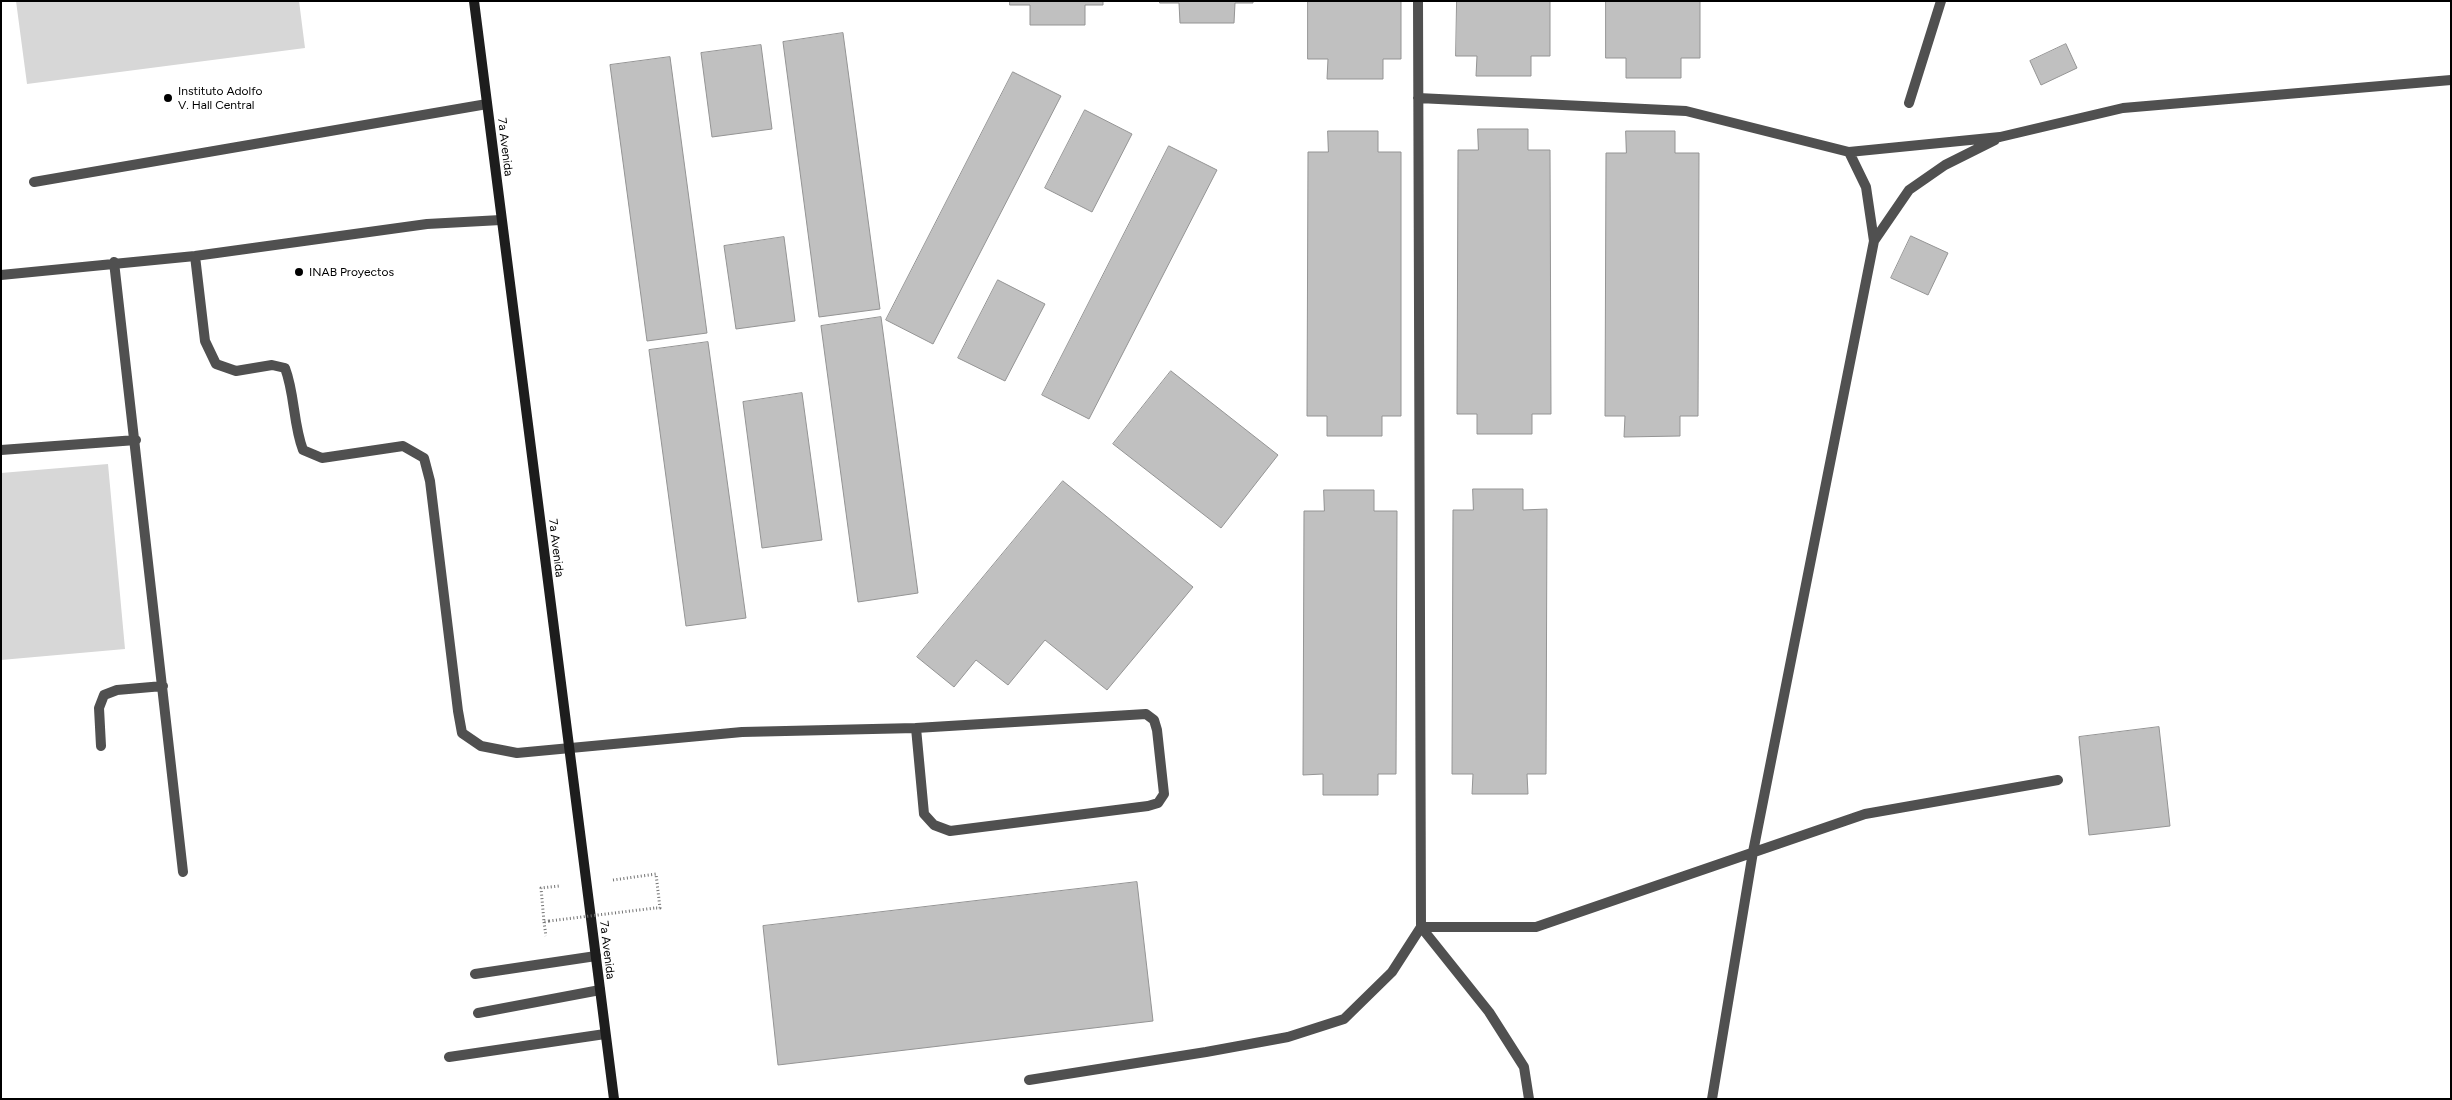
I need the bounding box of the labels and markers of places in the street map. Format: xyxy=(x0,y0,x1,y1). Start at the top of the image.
place label: Instituto Adolfo V. Hall Central xyxy=(178,84,263,112)
marker: Instituto Adolfo V. Hall Central xyxy=(162,92,174,104)
place label: INAB Proyectos xyxy=(309,265,394,279)
marker: INAB Proyectos xyxy=(293,266,305,278)

